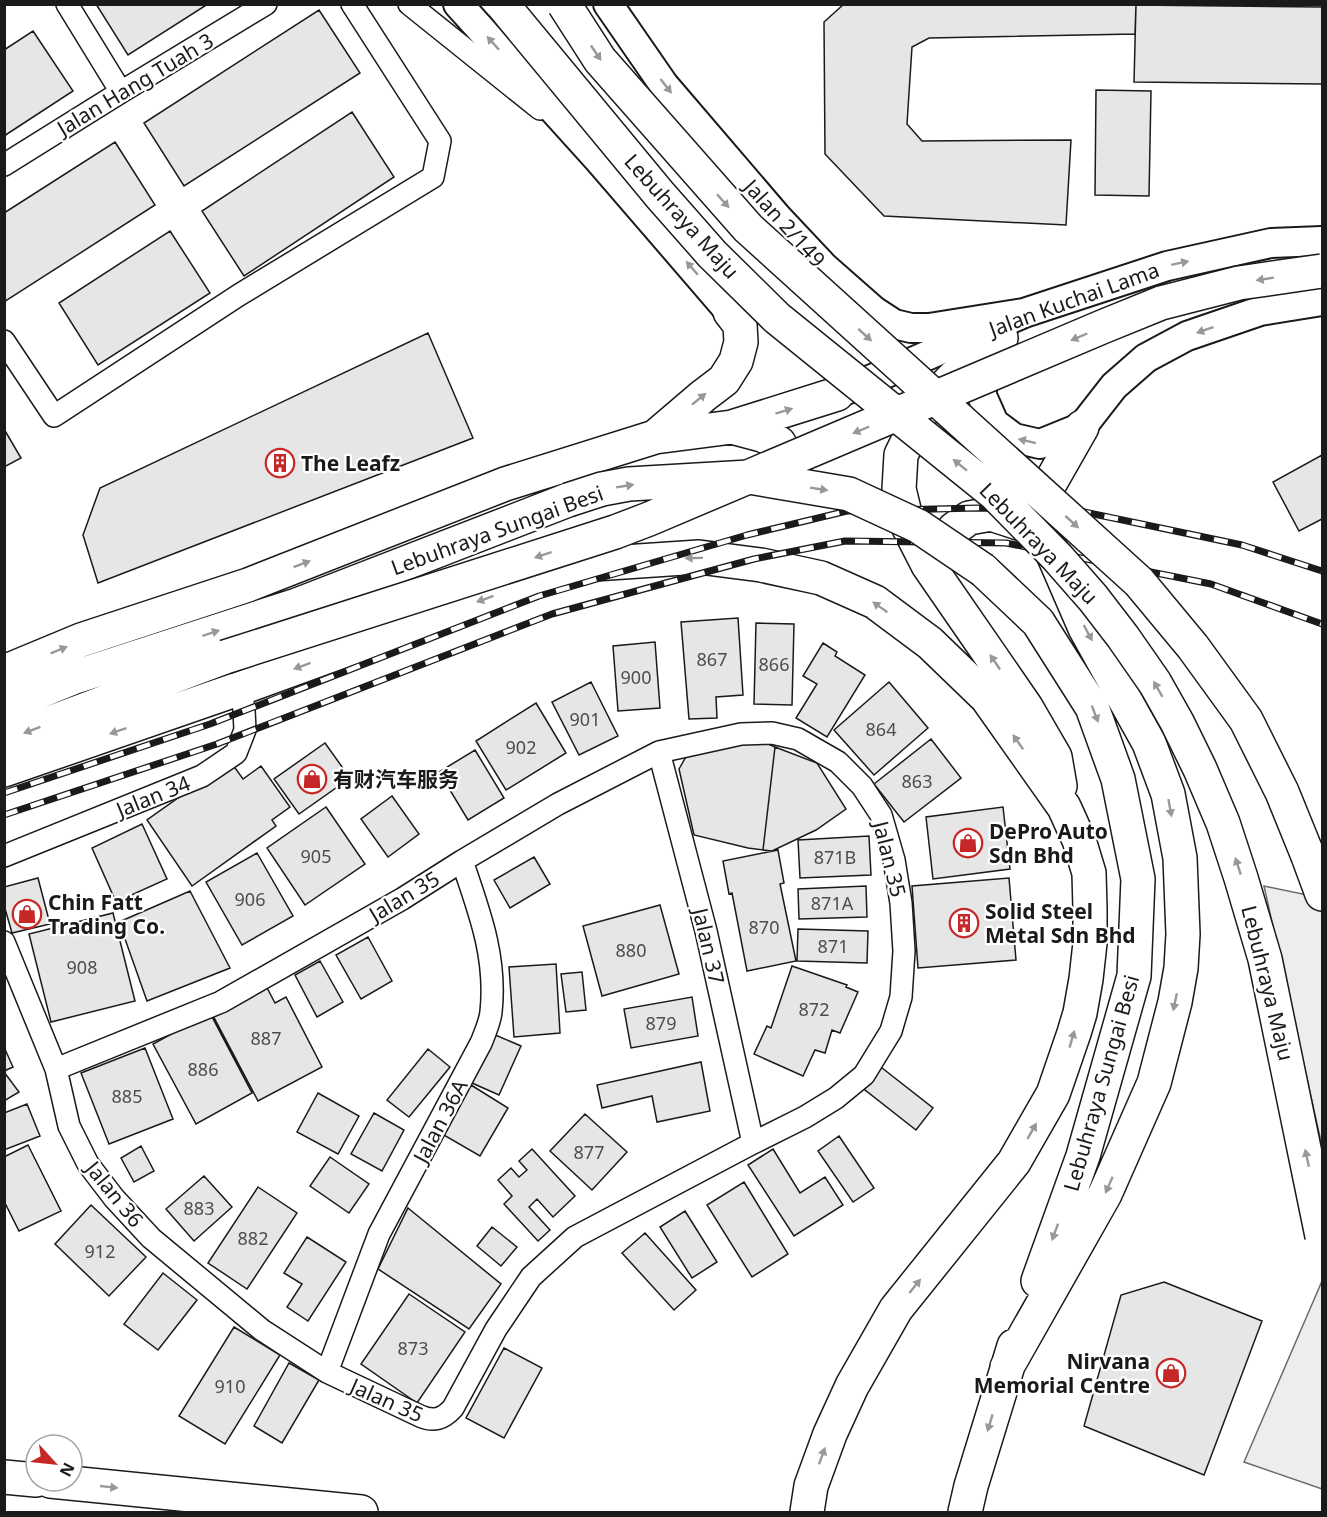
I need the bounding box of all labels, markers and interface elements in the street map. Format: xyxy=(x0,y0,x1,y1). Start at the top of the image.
street label: Jalan Hang Tuah 3 xyxy=(50,26,218,143)
one-way arrow xyxy=(487,36,500,51)
one-way arrow xyxy=(590,45,601,62)
one-way arrow xyxy=(659,79,671,94)
street label: Lebuhraya Maju xyxy=(618,148,746,284)
street label: Jalan 2/149 xyxy=(737,172,832,273)
one-way arrow xyxy=(716,193,729,208)
street label: Jalan Kuchai Lama xyxy=(983,255,1163,343)
one-way arrow xyxy=(1171,258,1190,267)
one-way arrow xyxy=(686,261,699,276)
one-way arrow xyxy=(1255,275,1274,284)
one-way arrow xyxy=(1196,326,1214,335)
one-way arrow xyxy=(858,327,872,341)
one-way arrow xyxy=(1070,333,1088,342)
one-way arrow xyxy=(691,393,706,406)
one-way arrow xyxy=(775,406,793,415)
one-way arrow xyxy=(852,426,870,435)
one-way arrow xyxy=(1018,435,1036,445)
building icon: The Leafz xyxy=(264,447,296,479)
place label: The Leafz xyxy=(301,449,400,477)
one-way arrow xyxy=(952,459,968,472)
street label: Lebuhraya Maju xyxy=(974,476,1104,610)
street label: Lebuhraya Sungai Besi xyxy=(387,479,607,581)
one-way arrow xyxy=(616,481,635,490)
one-way arrow xyxy=(809,484,828,493)
one-way arrow xyxy=(1064,515,1079,528)
one-way arrow xyxy=(534,551,552,560)
one-way arrow xyxy=(685,553,704,563)
one-way arrow xyxy=(294,558,312,568)
one-way arrow xyxy=(476,595,494,604)
one-way arrow xyxy=(873,601,889,613)
one-way arrow xyxy=(1083,624,1093,641)
one-way arrow xyxy=(202,628,220,637)
one-way arrow xyxy=(50,645,68,655)
house number: 867 xyxy=(697,647,727,671)
house number: 866 xyxy=(759,652,789,676)
one-way arrow xyxy=(990,654,1001,670)
one-way arrow xyxy=(292,661,310,671)
house number: 900 xyxy=(621,665,651,689)
one-way arrow xyxy=(1153,681,1164,697)
one-way arrow xyxy=(1090,706,1100,724)
house number: 901 xyxy=(570,707,600,731)
house number: 864 xyxy=(866,717,896,741)
one-way arrow xyxy=(23,725,41,735)
one-way arrow xyxy=(109,726,127,736)
house number: 902 xyxy=(506,735,536,759)
one-way arrow xyxy=(1012,735,1024,751)
shop icon: 有财汽车服务 xyxy=(296,763,328,795)
place label: 有财汽车服务 xyxy=(333,765,459,793)
street label: Jalan 34 xyxy=(110,769,194,824)
house number: 863 xyxy=(902,769,932,793)
one-way arrow xyxy=(1166,799,1175,818)
street label: Jalan 35 xyxy=(867,816,913,900)
place label: DePro Auto Sdn Bhd xyxy=(989,817,1108,869)
shop icon: DePro Auto Sdn Bhd xyxy=(952,827,984,859)
house number: 905 xyxy=(301,844,331,868)
house number: 871B xyxy=(814,845,856,869)
one-way arrow xyxy=(1232,857,1242,875)
street label: Jalan 35 xyxy=(362,864,444,929)
house number: 906 xyxy=(235,887,265,911)
place label: Chin Fatt Trading Co. xyxy=(48,888,165,940)
house number: 871A xyxy=(811,891,854,915)
place label: Solid Steel Metal Sdn Bhd xyxy=(985,897,1136,949)
shop icon: Chin Fatt Trading Co. xyxy=(11,898,43,930)
street label: Jalan 37 xyxy=(686,903,731,987)
street label: Lebuhraya Maju xyxy=(1235,903,1301,1063)
building icon: Solid Steel Metal Sdn Bhd xyxy=(948,907,980,939)
house number: 870 xyxy=(749,915,779,939)
house number: 871 xyxy=(818,934,848,958)
house number: 880 xyxy=(616,938,646,962)
house number: 908 xyxy=(67,955,97,979)
street label: Lebuhraya Sungai Besi xyxy=(1057,972,1145,1194)
one-way arrow xyxy=(1169,993,1179,1011)
house number: 872 xyxy=(799,997,829,1021)
house number: 879 xyxy=(646,1011,676,1035)
house number: 887 xyxy=(251,1026,281,1050)
one-way arrow xyxy=(1068,1030,1077,1048)
house number: 886 xyxy=(188,1057,218,1081)
street label: Jalan 36A xyxy=(405,1074,474,1169)
house number: 885 xyxy=(112,1084,142,1108)
one-way arrow xyxy=(1027,1122,1037,1139)
house number: 877 xyxy=(574,1140,604,1164)
one-way arrow xyxy=(1302,1148,1311,1167)
street label: Jalan 36 xyxy=(79,1154,150,1233)
one-way arrow xyxy=(1104,1176,1114,1194)
house number: 883 xyxy=(184,1196,214,1220)
one-way arrow xyxy=(1050,1223,1060,1241)
house number: 882 xyxy=(238,1226,268,1250)
house number: 912 xyxy=(85,1239,115,1263)
one-way arrow xyxy=(908,1279,921,1294)
house number: 873 xyxy=(398,1336,428,1360)
place label: Nirvana Memorial Centre xyxy=(974,1347,1150,1399)
shop icon: Nirvana Memorial Centre xyxy=(1155,1357,1187,1389)
street label: Jalan 35 xyxy=(344,1371,428,1428)
house number: 910 xyxy=(215,1374,245,1398)
one-way arrow xyxy=(985,1415,994,1433)
north arrow xyxy=(24,1433,84,1493)
one-way arrow xyxy=(818,1447,828,1465)
text: N xyxy=(55,1459,80,1481)
one-way arrow xyxy=(99,1482,118,1492)

